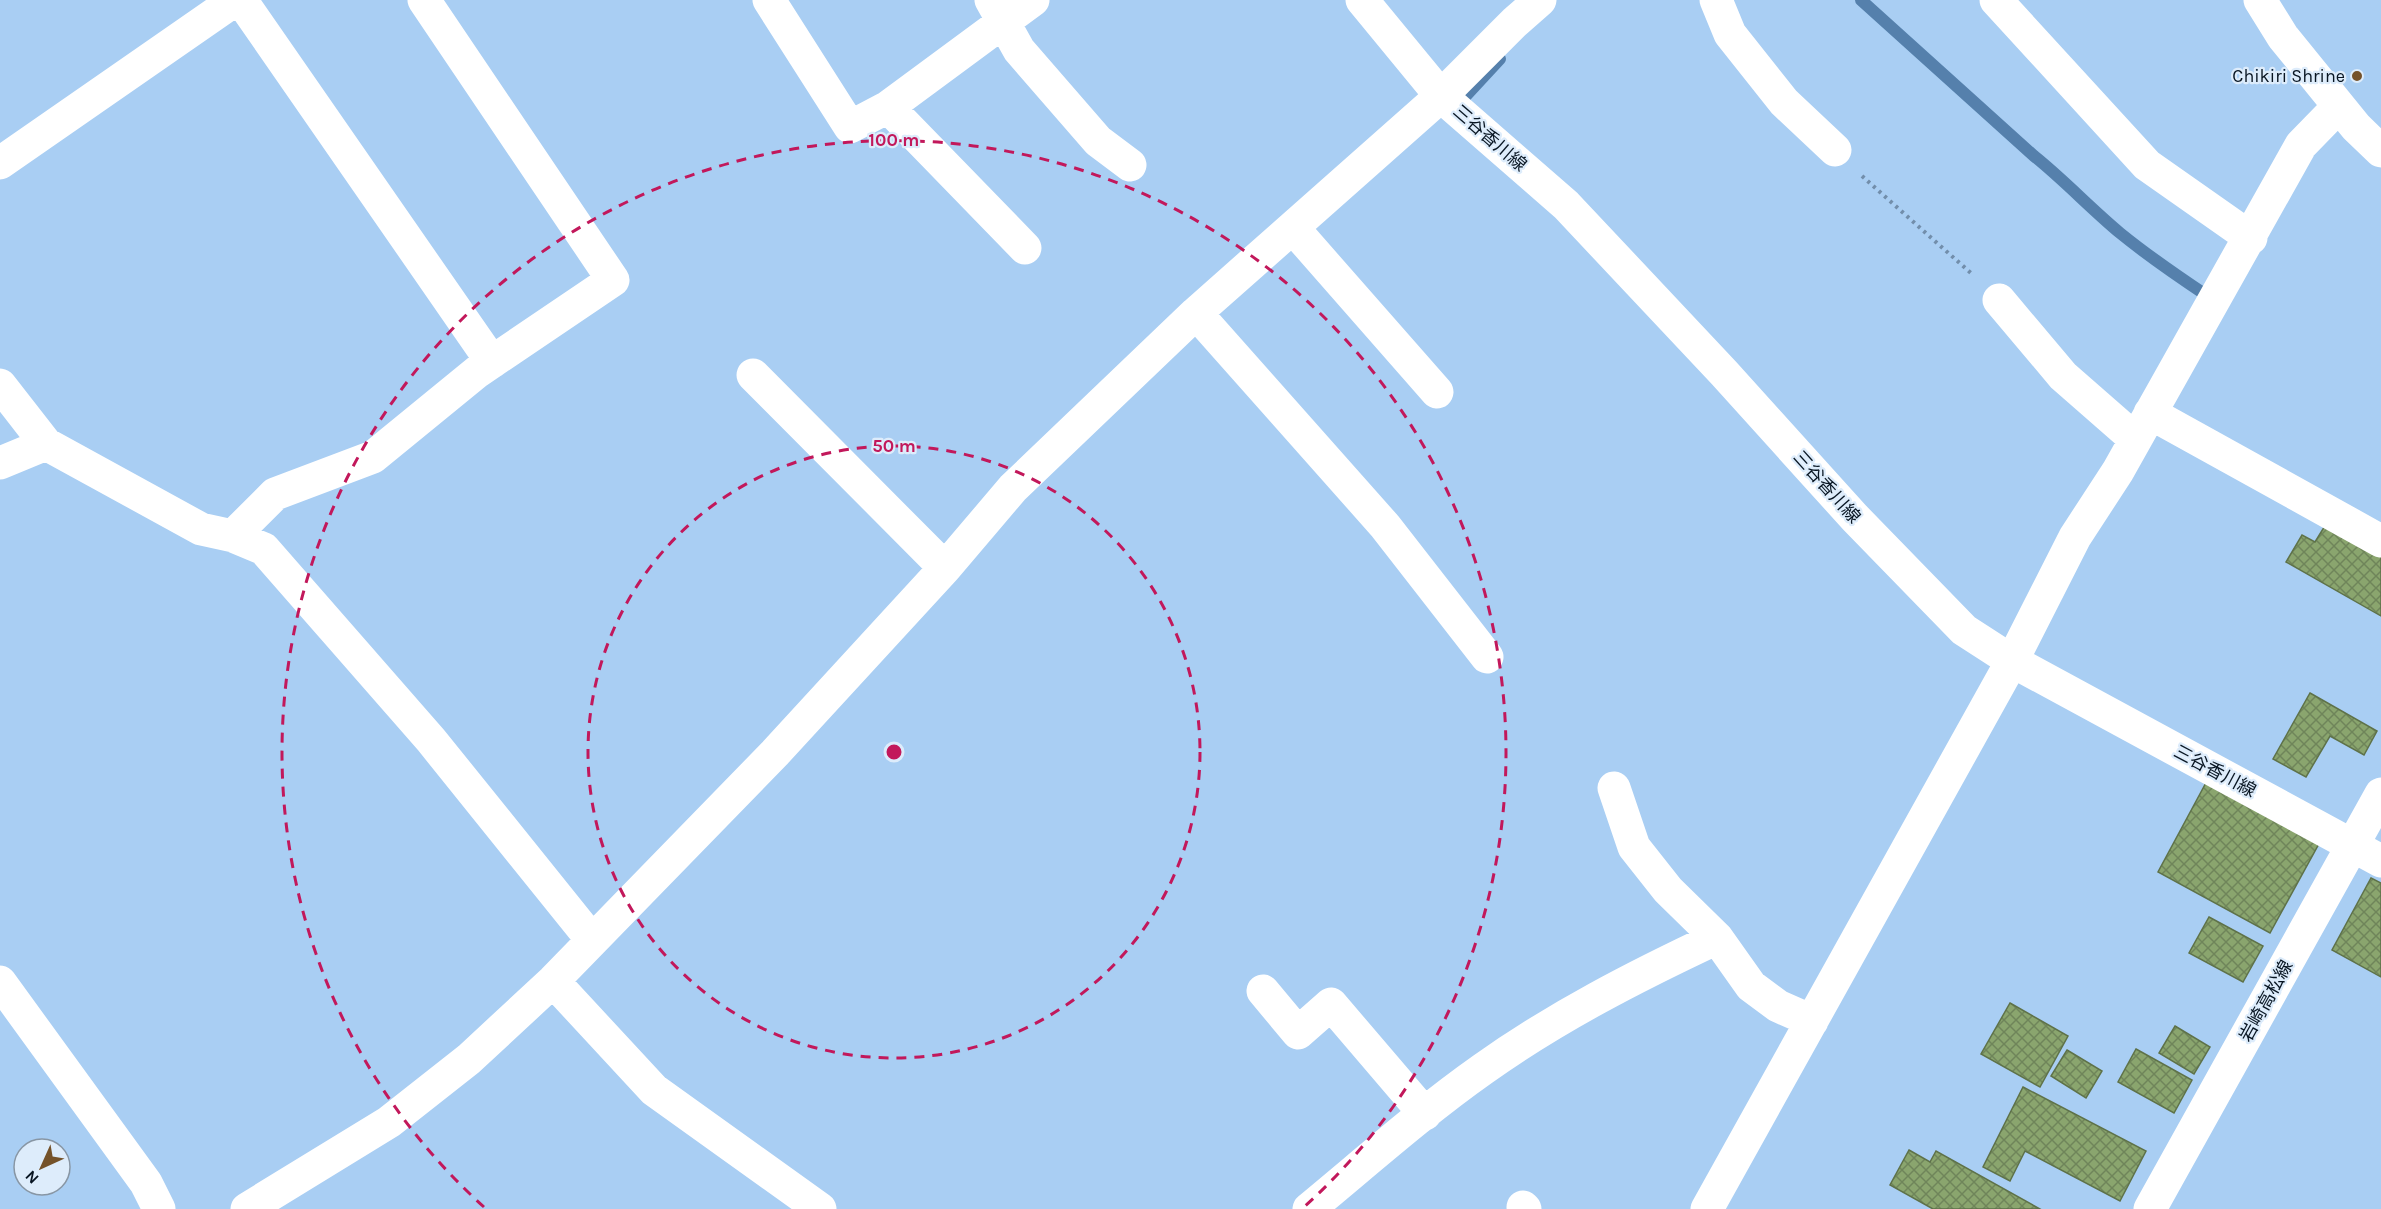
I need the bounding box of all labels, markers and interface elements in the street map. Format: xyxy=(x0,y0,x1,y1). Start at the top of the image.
place label: Chikiri Shrine xyxy=(2232,65,2345,87)
marker: Chikiri Shrine xyxy=(2350,69,2364,83)
street label: 三谷香川線 xyxy=(1449,100,1531,176)
text: 100 m xyxy=(869,129,919,151)
text: 50 m xyxy=(872,435,916,457)
street label: 三谷香川線 xyxy=(1789,446,1865,528)
street label: 三谷香川線 xyxy=(2170,740,2260,802)
centre of rings xyxy=(884,742,904,762)
street label: 岩崎高松線 xyxy=(2235,956,2297,1046)
north arrow xyxy=(12,1137,72,1197)
text: N xyxy=(21,1166,43,1188)

